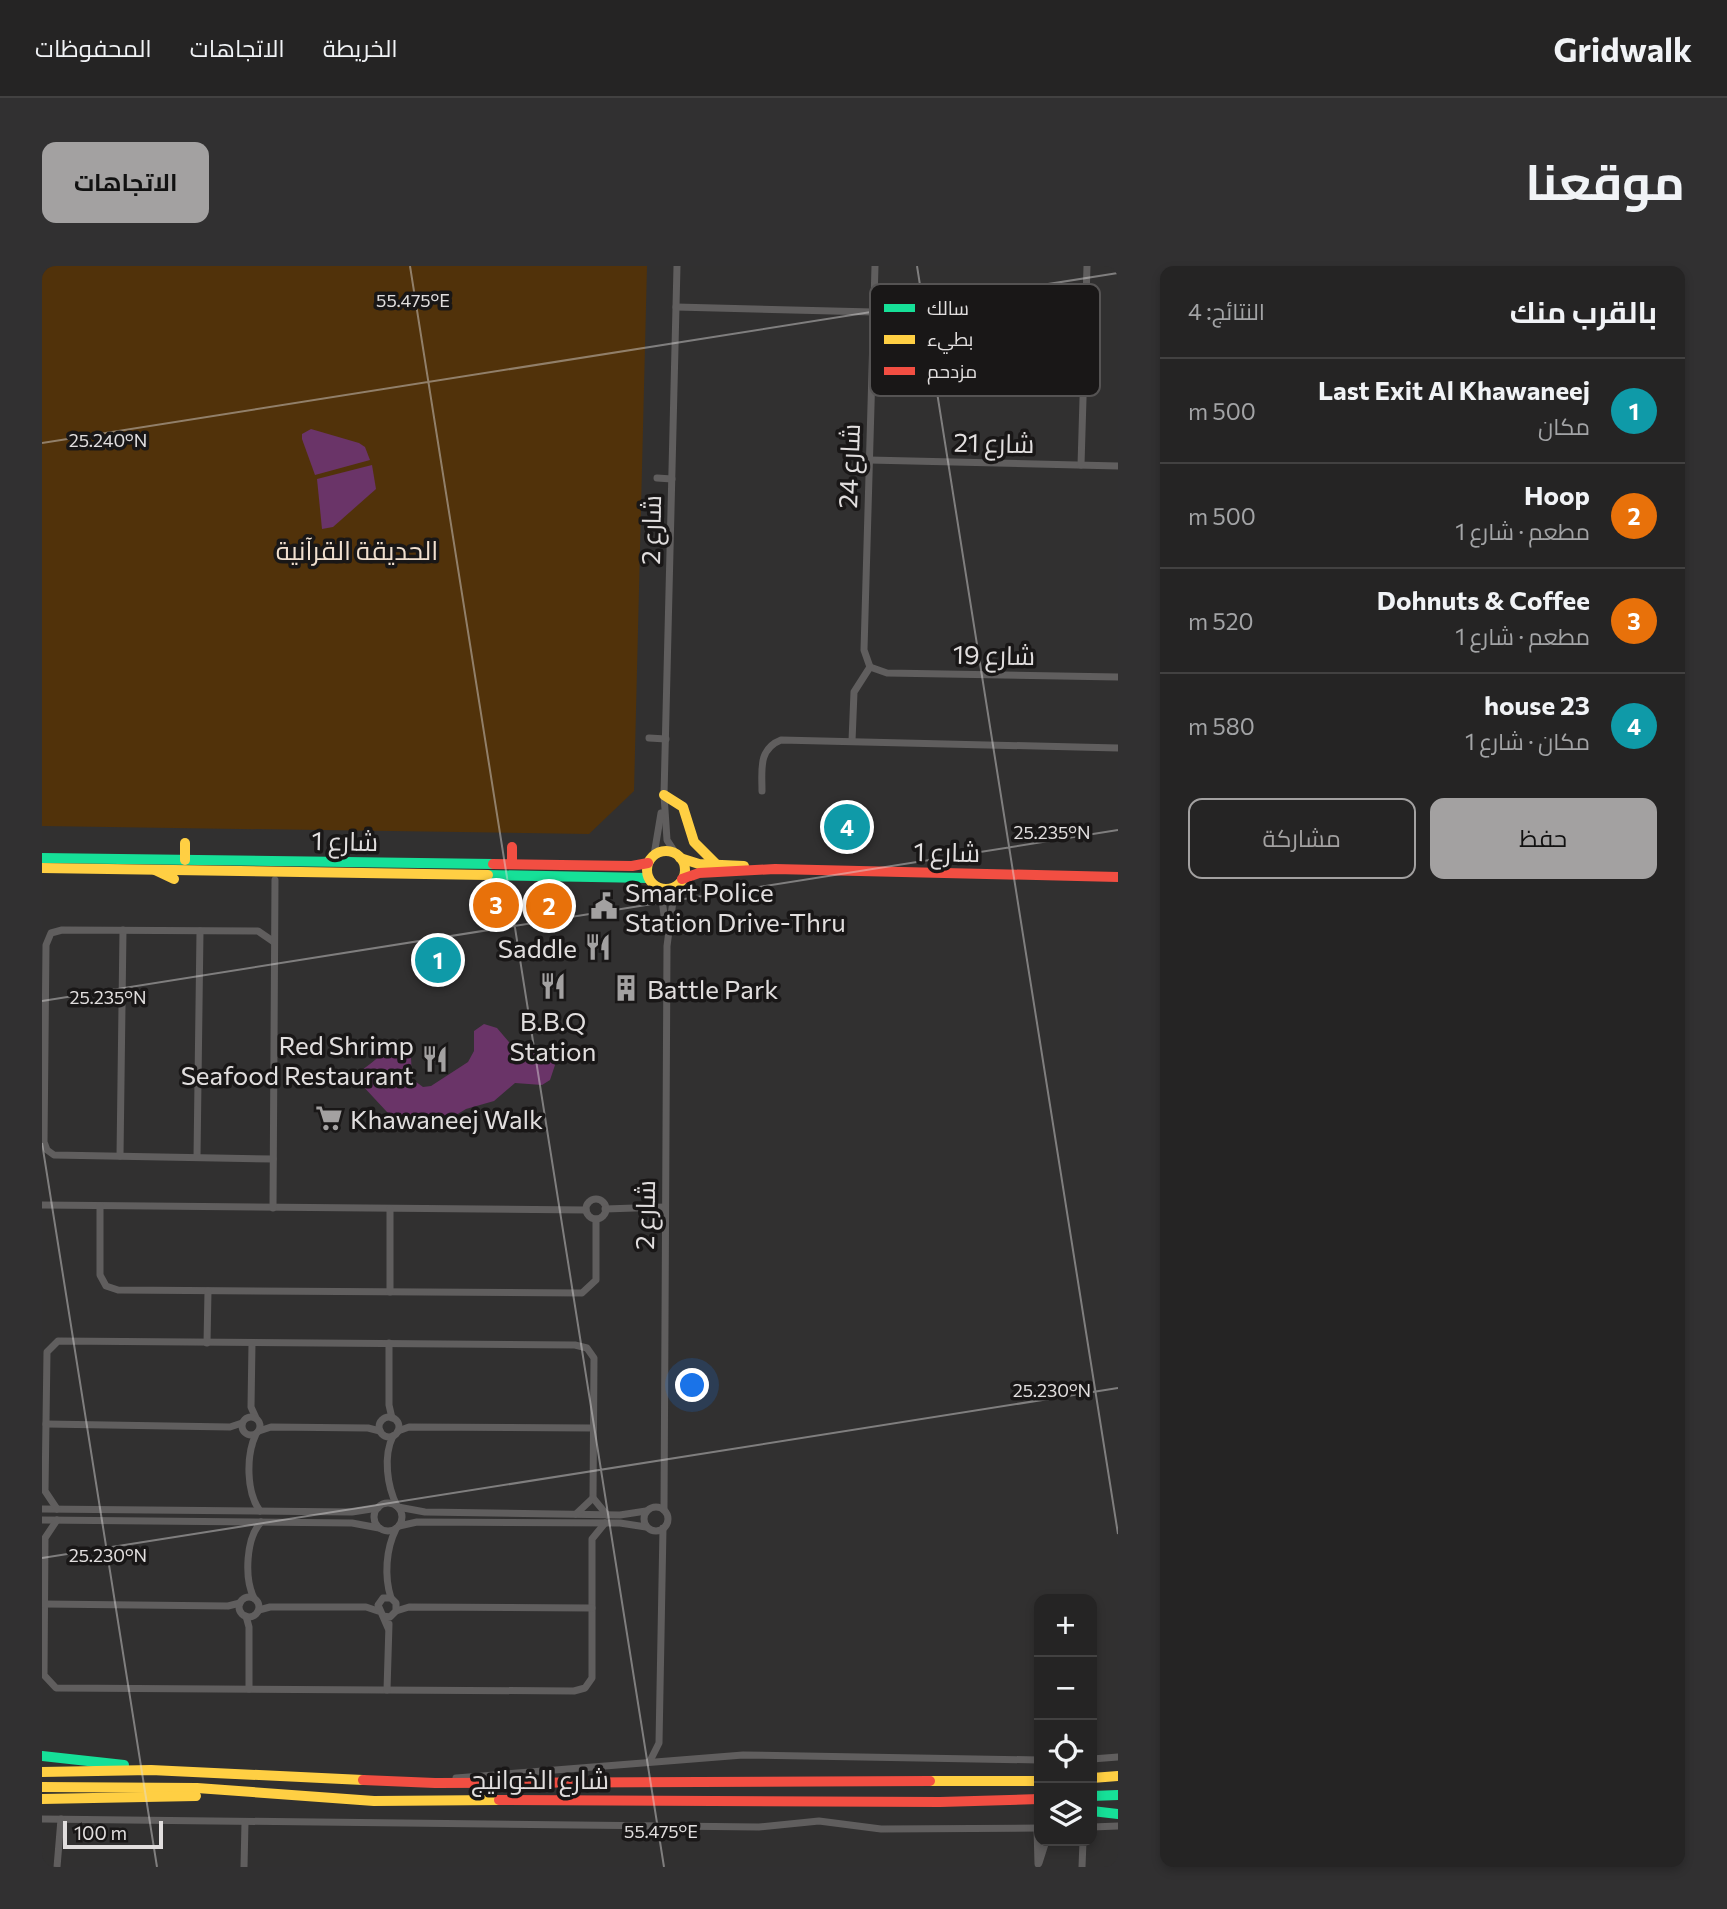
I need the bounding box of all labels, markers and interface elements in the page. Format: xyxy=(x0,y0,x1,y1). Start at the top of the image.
text: Gridwalk xyxy=(1553,28,1692,69)
text: المحفوظات xyxy=(35,33,152,62)
text: الاتجاهات xyxy=(190,33,285,62)
text: الخريطة xyxy=(323,33,398,62)
button: الاتجاهات xyxy=(42,142,209,223)
text: موقعنا xyxy=(1525,150,1685,210)
legend xyxy=(870,284,1100,396)
text: 55.475°E xyxy=(376,289,450,311)
text: بالقرب منك xyxy=(1510,292,1657,329)
text: سالك xyxy=(927,296,969,319)
text: النتائج: 4 xyxy=(1188,297,1265,325)
text: بطيء xyxy=(927,327,973,354)
text: مزدحم xyxy=(927,359,977,385)
text: Last Exit Al Khawaneej xyxy=(1318,374,1590,405)
text: 500 m xyxy=(1188,397,1256,425)
text: 1 xyxy=(1629,397,1639,425)
text: مكان xyxy=(1538,412,1590,440)
street label: شارع 24 xyxy=(831,423,868,509)
street label: شارع 21 xyxy=(953,426,1035,461)
text: 25.240°N xyxy=(69,429,147,451)
text: Hoop xyxy=(1524,479,1590,510)
street label: شارع 2 xyxy=(634,495,669,565)
text: 500 m xyxy=(1188,502,1256,530)
text: 2 xyxy=(1627,502,1641,530)
text: مطعم · شارع 1 xyxy=(1455,517,1590,545)
park label: الحديقة القرآنية xyxy=(276,534,438,566)
text: Dohnuts & Coffee xyxy=(1377,584,1590,615)
text: 520 m xyxy=(1188,607,1253,635)
text: 3 xyxy=(1627,607,1641,635)
text: مطعم · شارع 1 xyxy=(1455,622,1590,650)
street label: شارع 19 xyxy=(953,638,1035,673)
text: house 23 xyxy=(1484,689,1590,720)
text: 580 m xyxy=(1188,712,1255,740)
text: 4 xyxy=(1627,712,1641,740)
text: مكان · شارع 1 xyxy=(1465,727,1590,755)
button: مشاركة xyxy=(1188,798,1416,879)
button: حفظ xyxy=(1430,798,1657,879)
pin: 4 xyxy=(824,801,870,853)
text: 25.235°N xyxy=(1014,821,1090,843)
street label: شارع 1 xyxy=(311,824,378,859)
street label: شارع 1 xyxy=(913,835,980,870)
place label: Smart Police Station Drive-Thru xyxy=(625,876,846,937)
pin: 3 xyxy=(473,879,519,931)
pin: 2 xyxy=(526,880,572,932)
public building icon: Smart Police Station Drive-Thru xyxy=(589,891,619,921)
place label: Saddle xyxy=(498,932,577,963)
restaurant icon: Saddle xyxy=(583,932,613,962)
pin: 1 xyxy=(415,934,461,986)
restaurant icon: B.B.Q Station xyxy=(538,971,568,1001)
building icon: Battle Park xyxy=(611,973,641,1003)
place label: Battle Park xyxy=(647,973,778,1004)
text: 25.235°N xyxy=(70,986,146,1008)
place label: B.B.Q Station xyxy=(509,1005,597,1066)
place label: Red Shrimp Seafood Restaurant xyxy=(181,1029,414,1090)
restaurant icon: Red Shrimp Seafood Restaurant xyxy=(420,1044,450,1074)
supermarket icon: Khawaneej Walk xyxy=(314,1103,344,1133)
place label: Khawaneej Walk xyxy=(350,1103,543,1134)
street label: شارع 2 xyxy=(628,1180,663,1250)
your location xyxy=(675,1368,709,1402)
text: 25.230°N xyxy=(1013,1379,1091,1401)
text: 25.230°N xyxy=(69,1544,147,1566)
map controls xyxy=(1034,1594,1097,1846)
button: + xyxy=(1034,1594,1097,1657)
button: − xyxy=(1034,1657,1097,1720)
button: locate xyxy=(1034,1720,1097,1783)
street label: شارع الخوانيج xyxy=(471,1763,609,1797)
button: layers xyxy=(1034,1783,1097,1846)
scale bar xyxy=(63,1818,163,1850)
text: 55.475°E xyxy=(624,1820,698,1842)
text: 100 m xyxy=(74,1821,127,1844)

